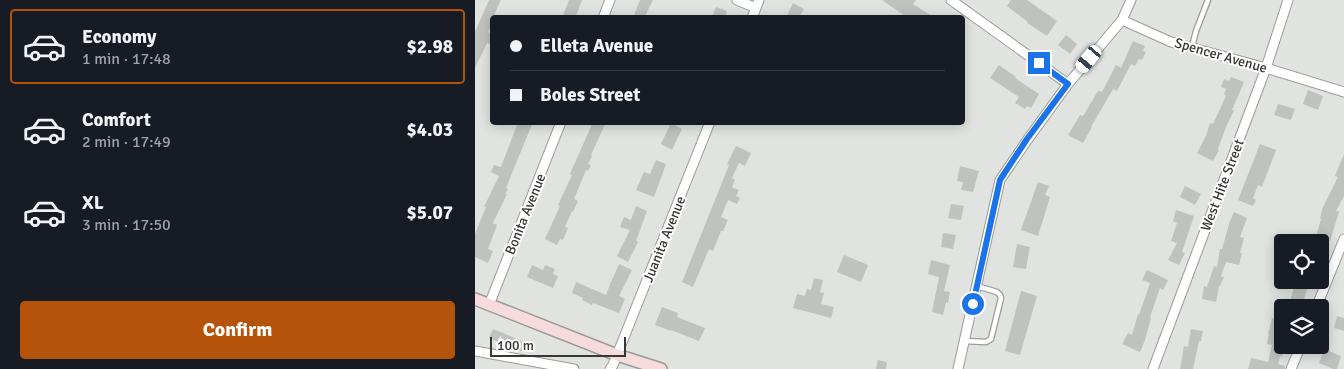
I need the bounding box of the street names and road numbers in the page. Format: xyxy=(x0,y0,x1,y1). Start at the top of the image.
street label: Spencer Avenue xyxy=(1173,34,1269,77)
street label: West Hite Street xyxy=(1197,137,1248,233)
street label: Bonita Avenue xyxy=(501,171,549,257)
street label: Juanita Avenue xyxy=(639,194,689,285)

